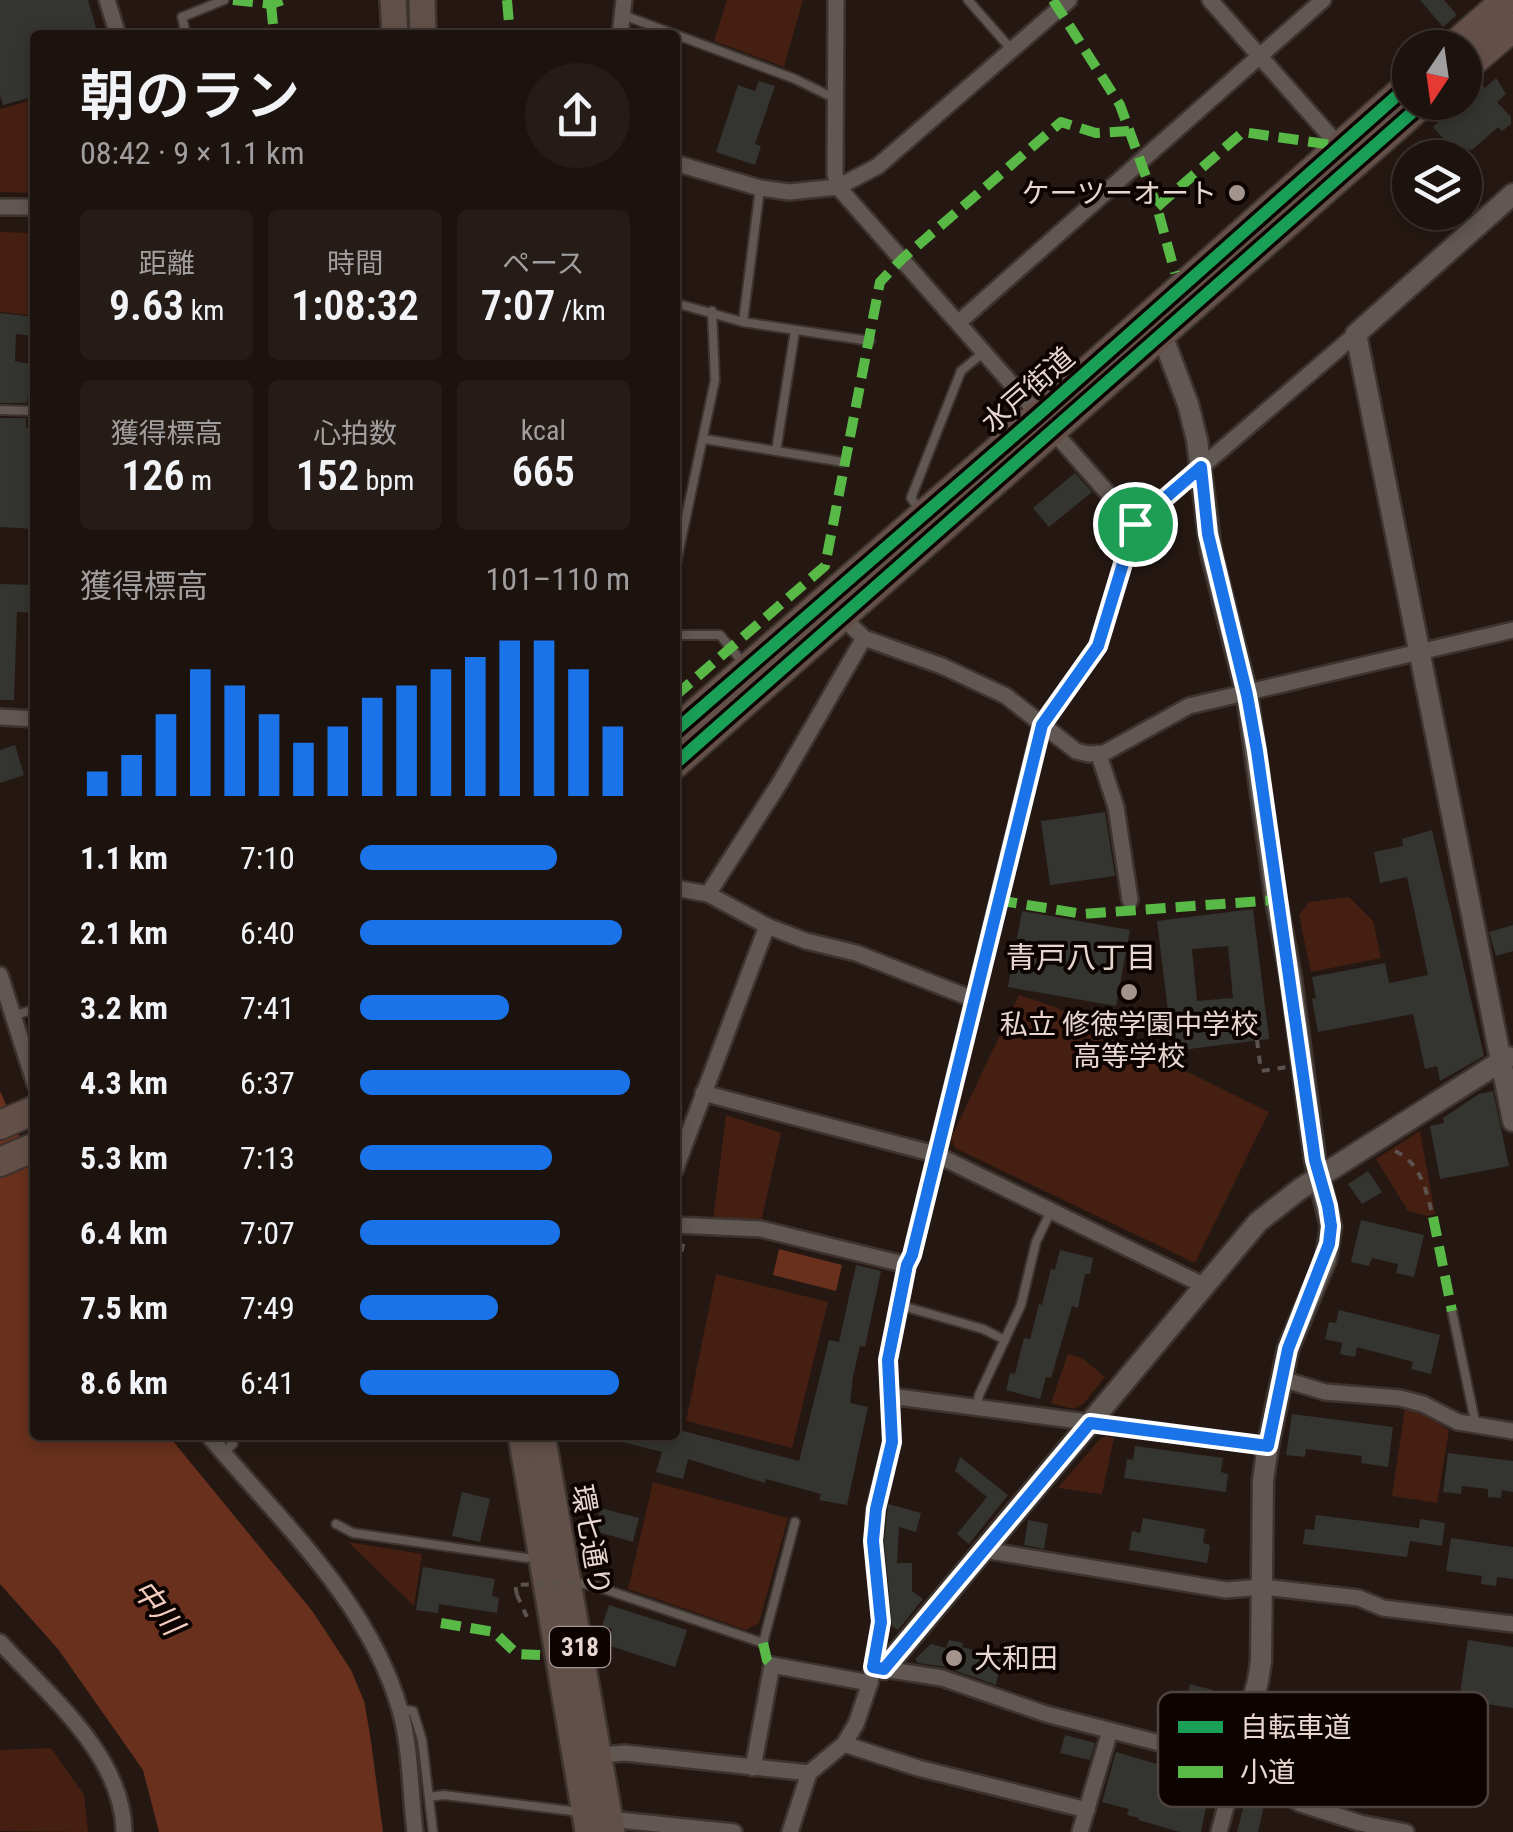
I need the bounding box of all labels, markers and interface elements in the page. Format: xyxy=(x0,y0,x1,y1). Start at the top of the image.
north arrow xyxy=(1392,30,1482,120)
map controls xyxy=(1392,30,1482,230)
button: share xyxy=(525,63,630,168)
text: 朝のラン xyxy=(80,64,300,128)
text: 08:42 · 9 × 1.1 km xyxy=(80,134,305,172)
button: layers xyxy=(1392,140,1482,230)
place label: ケーツーオート xyxy=(1022,177,1217,210)
marker: ケーツーオート xyxy=(1226,182,1248,204)
text: 距離 xyxy=(139,247,195,280)
text: 時間 xyxy=(327,247,383,280)
text: ペース xyxy=(502,247,585,280)
text: 9.63 xyxy=(109,281,184,330)
text: 1:08:32 xyxy=(291,281,419,330)
text: 7:07 xyxy=(481,281,555,330)
text: km xyxy=(184,294,224,327)
text: /km xyxy=(555,294,606,327)
street label: 水戸街道 xyxy=(975,341,1081,439)
text: kcal xyxy=(521,414,566,447)
text: 獲得標高 xyxy=(111,417,223,450)
text: 心拍数 xyxy=(313,417,397,450)
text: 665 xyxy=(512,447,575,496)
text: 126 xyxy=(121,451,185,500)
text: 152 xyxy=(296,451,359,500)
text: m xyxy=(185,464,212,497)
text: bpm xyxy=(359,464,414,497)
pin xyxy=(1093,482,1178,567)
icon: arrive xyxy=(1108,497,1163,552)
text: 101–110 m xyxy=(485,560,630,598)
text: 獲得標高 xyxy=(80,567,208,605)
text: 1.1 km xyxy=(80,839,168,877)
text: 7:10 xyxy=(240,839,295,877)
text: 2.1 km xyxy=(80,914,168,952)
text: 6:40 xyxy=(240,914,295,952)
district label: 青戸八丁目 xyxy=(1006,940,1156,975)
marker: 私立 修徳学園中学校 高等学校 xyxy=(1118,981,1140,1003)
text: 3.2 km xyxy=(80,989,168,1027)
text: 7:41 xyxy=(240,989,295,1027)
place label: 私立 修徳学園中学校 高等学校 xyxy=(1000,1008,1258,1073)
text: 4.3 km xyxy=(80,1064,168,1102)
text: 6:37 xyxy=(240,1064,295,1102)
text: 5.3 km xyxy=(80,1139,168,1177)
text: 7:13 xyxy=(240,1139,295,1177)
text: 6.4 km xyxy=(80,1214,168,1252)
text: 7:07 xyxy=(240,1214,295,1252)
text: 7.5 km xyxy=(80,1289,168,1327)
text: 7:49 xyxy=(240,1289,295,1327)
text: 8.6 km xyxy=(80,1364,168,1402)
text: 6:41 xyxy=(240,1364,295,1402)
street label: 環七通り xyxy=(565,1482,617,1598)
water label: 中川 xyxy=(126,1573,192,1644)
road number: 318 xyxy=(550,1627,610,1667)
place label: 大和田 xyxy=(974,1642,1058,1675)
marker: 大和田 xyxy=(943,1647,965,1669)
legend xyxy=(1158,1692,1488,1807)
text: 自転車道 xyxy=(1240,1711,1352,1744)
text: 小道 xyxy=(1240,1756,1296,1789)

